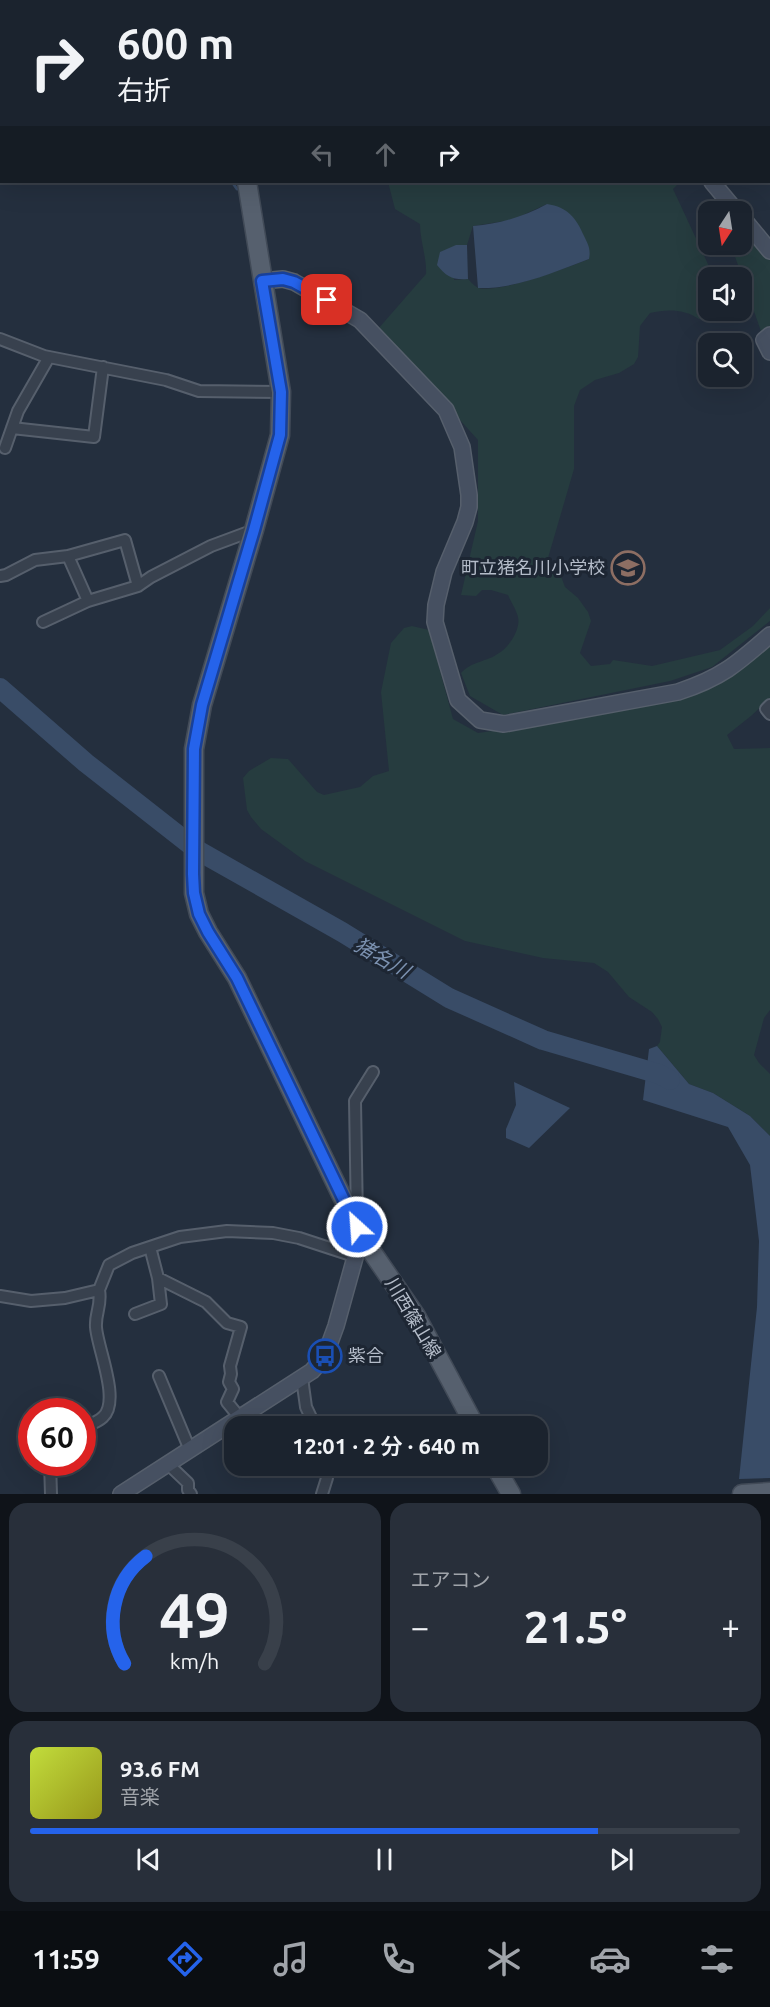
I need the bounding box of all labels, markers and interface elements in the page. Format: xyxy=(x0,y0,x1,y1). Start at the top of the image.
text: 600 m xyxy=(117,20,234,67)
icon: right xyxy=(18,24,96,102)
text: 右折 xyxy=(117,75,171,105)
icon: left xyxy=(306,138,339,171)
icon: ahead xyxy=(369,138,402,171)
icon: right xyxy=(432,138,465,171)
north arrow xyxy=(698,201,752,255)
map controls xyxy=(698,201,752,387)
button: sound xyxy=(698,267,752,321)
pin xyxy=(301,274,352,325)
icon: arrive xyxy=(310,283,343,316)
button: search xyxy=(698,333,752,387)
school or university icon: 町立猪名川小学校 xyxy=(610,550,646,586)
place label: 町立猪名川小学校 xyxy=(461,557,605,577)
water label: 猪名川 xyxy=(351,933,416,984)
position arrow xyxy=(325,1195,389,1259)
street label: 川西篠山線 xyxy=(382,1274,446,1361)
bus stop icon: 紫合 xyxy=(307,1338,343,1374)
place label: 紫合 xyxy=(348,1345,384,1365)
speed limit sign: 60 xyxy=(18,1398,96,1476)
text: 12:01 · 2 分 · 640 m xyxy=(292,1433,480,1458)
text: エアコン xyxy=(411,1568,491,1591)
text: 49 xyxy=(160,1580,230,1650)
text: 21.5° xyxy=(524,1601,627,1652)
text: − xyxy=(411,1608,429,1645)
text: + xyxy=(721,1608,740,1645)
text: km/h xyxy=(170,1650,219,1674)
text: 93.6 FM xyxy=(120,1756,200,1781)
text: 音楽 xyxy=(120,1785,160,1808)
icon: previous xyxy=(132,1843,165,1876)
icon: pause xyxy=(368,1843,401,1876)
icon: next xyxy=(605,1843,638,1876)
icon: directions xyxy=(164,1938,206,1980)
icon: music xyxy=(270,1938,312,1980)
icon: phone xyxy=(377,1938,419,1980)
icon: climate xyxy=(483,1938,525,1980)
icon: car xyxy=(589,1938,631,1980)
icon: filters xyxy=(696,1938,738,1980)
text: 11:59 xyxy=(32,1944,100,1974)

